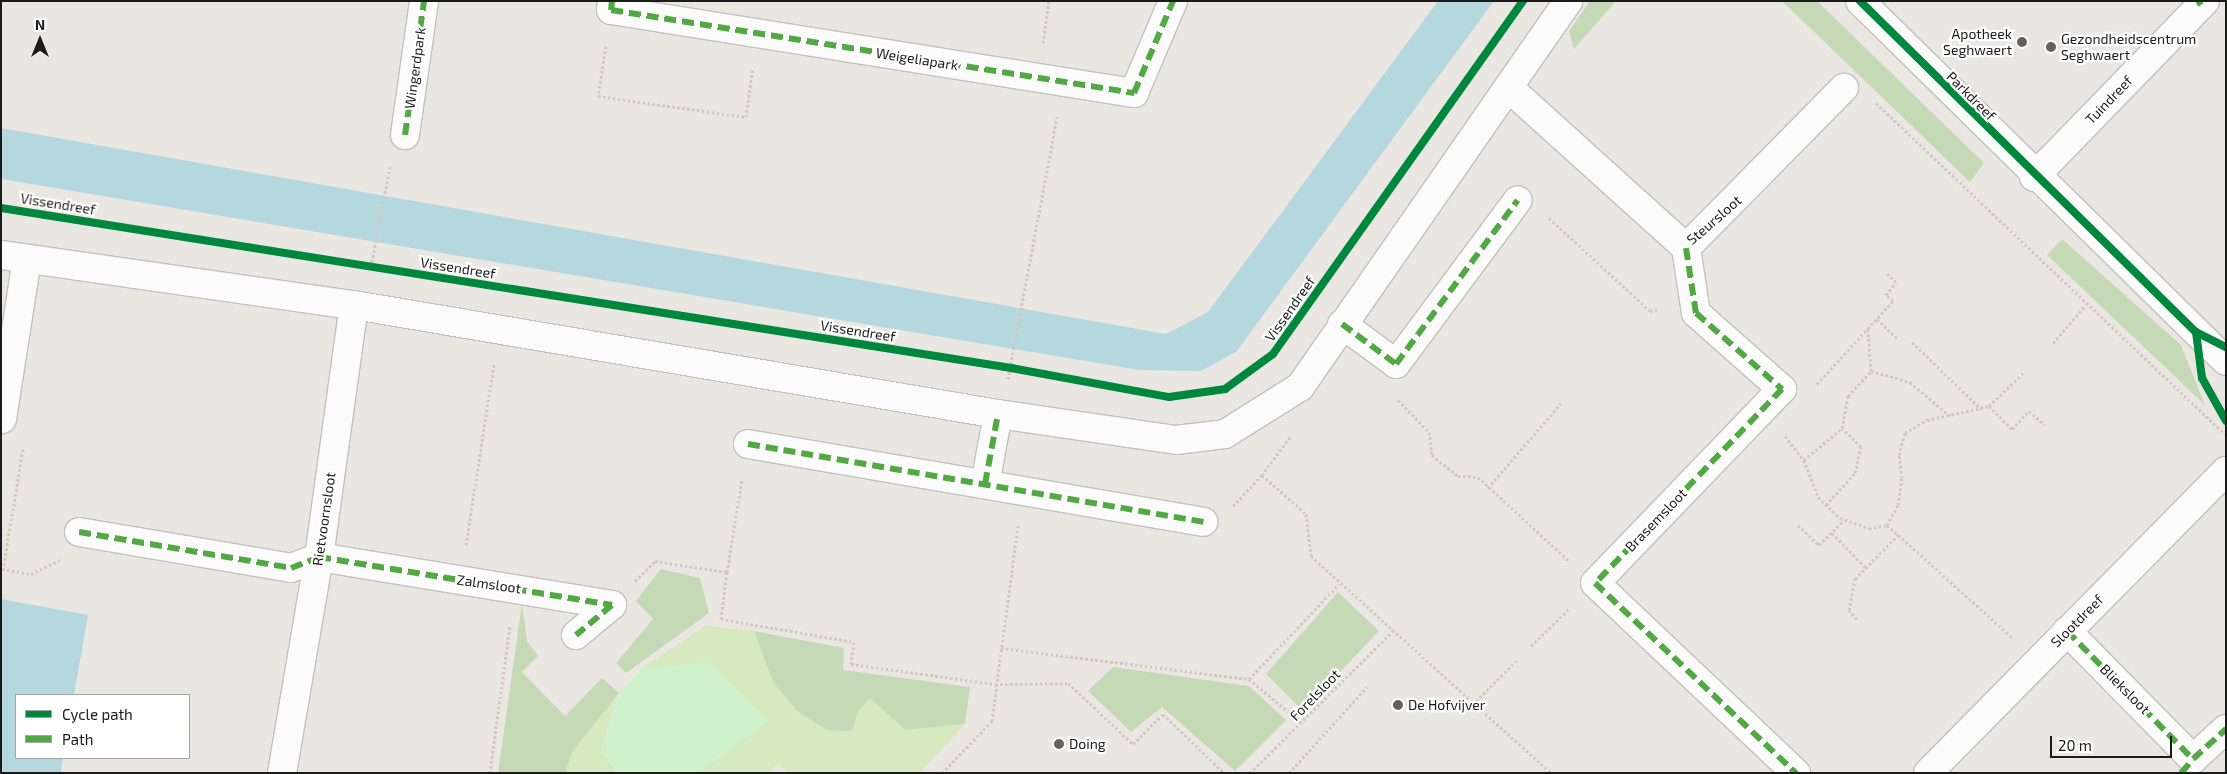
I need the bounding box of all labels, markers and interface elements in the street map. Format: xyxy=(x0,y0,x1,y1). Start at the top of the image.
north arrow xyxy=(15,15,65,65)
text: N xyxy=(35,16,45,33)
street label: Wingerdpark xyxy=(401,26,429,110)
place label: Apotheek Seghwaert xyxy=(1943,26,2012,58)
place label: Gezondheidscentrum Seghwaert xyxy=(2061,31,2196,64)
marker: Apotheek Seghwaert xyxy=(2016,36,2028,48)
marker: Gezondheidscentrum Seghwaert xyxy=(2045,41,2057,53)
street label: Weigeliapark xyxy=(875,44,959,74)
street label: Parkdreef xyxy=(1943,68,1999,124)
street label: Tuindreef xyxy=(2082,72,2136,128)
street label: Vissendreef xyxy=(19,190,97,218)
street label: Steursloot xyxy=(1683,192,1745,248)
street label: Vissendreef xyxy=(419,254,497,282)
street label: Vissendreef xyxy=(1261,273,1319,345)
street label: Vissendreef xyxy=(819,317,897,345)
street label: Rietvoornsloot xyxy=(309,471,339,567)
street label: Brasemsloot xyxy=(1622,485,1690,555)
street label: Zalmsloot xyxy=(456,571,522,597)
street label: Slootdreef xyxy=(2047,591,2107,651)
street label: Blieksloot xyxy=(2097,661,2153,717)
street label: Forelsloot xyxy=(1286,666,1344,724)
legend xyxy=(15,694,190,759)
place label: De Hofvijver xyxy=(1408,697,1485,713)
marker: De Hofvijver xyxy=(1392,699,1404,711)
text: Cycle path xyxy=(62,705,133,723)
scale bar xyxy=(2052,726,2174,758)
text: Path xyxy=(62,730,93,748)
place label: Doing xyxy=(1069,736,1106,752)
text: 20 m xyxy=(2058,736,2092,754)
marker: Doing xyxy=(1053,738,1065,750)

